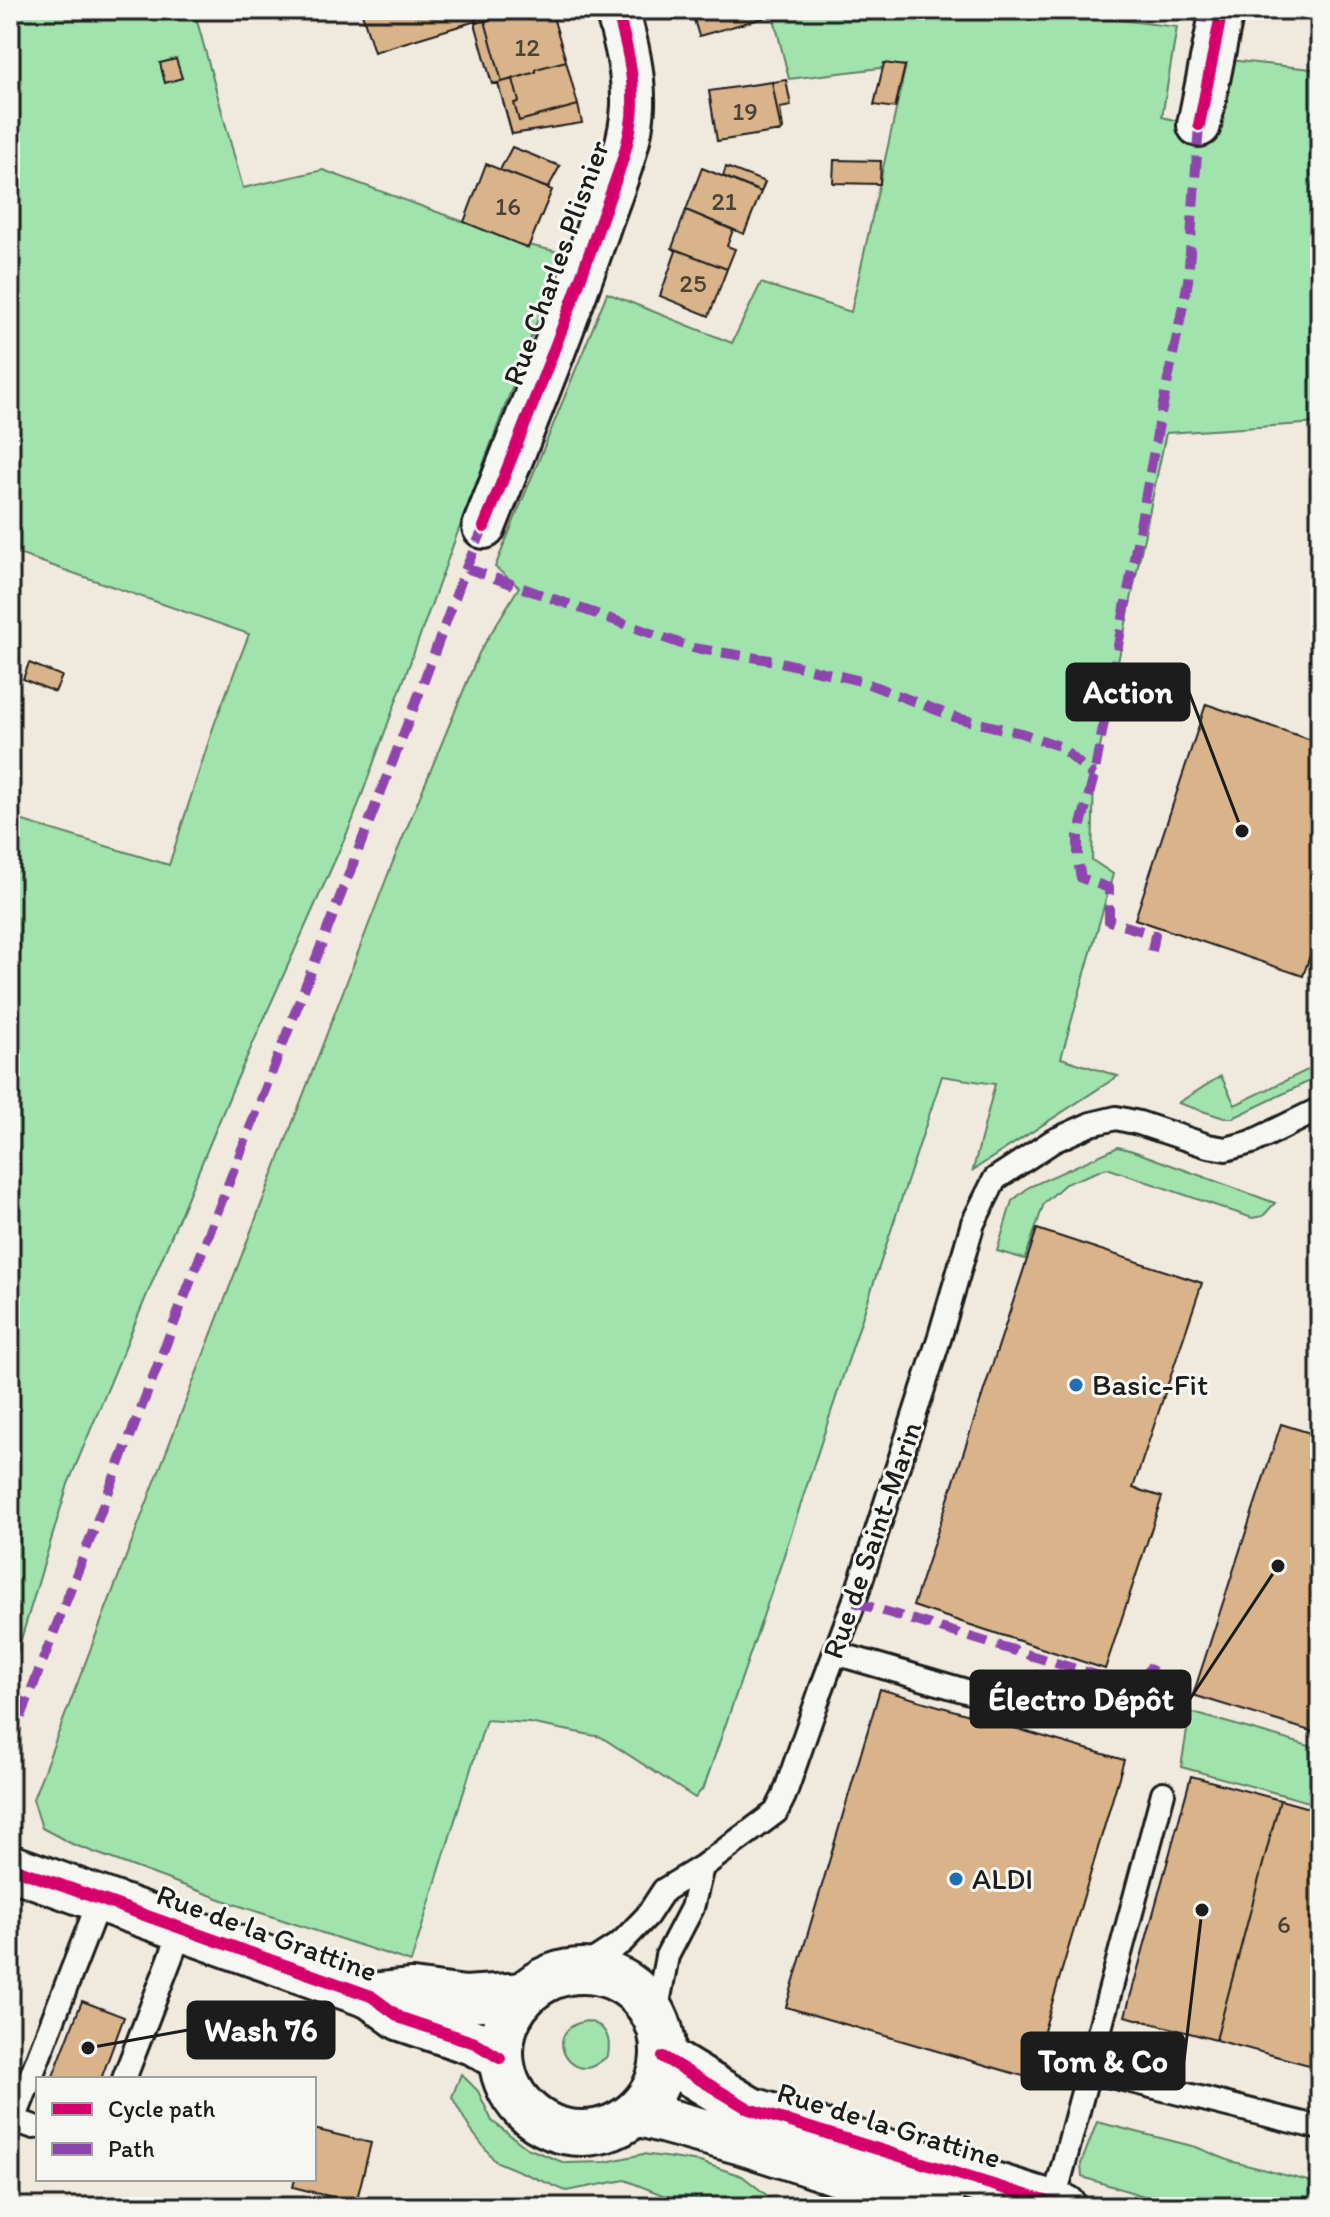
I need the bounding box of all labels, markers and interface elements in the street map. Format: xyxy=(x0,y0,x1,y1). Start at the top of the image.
house number: 12 xyxy=(514,31,540,63)
house number: 19 xyxy=(732,95,758,127)
street label: Rue Charles Plisnier xyxy=(494,135,617,390)
house number: 21 xyxy=(711,185,737,217)
house number: 16 xyxy=(495,190,521,222)
house number: 25 xyxy=(679,267,707,299)
callout: Action xyxy=(1067,664,1189,720)
text: Action xyxy=(1082,673,1174,711)
place label: Basic-Fit xyxy=(1092,1366,1208,1403)
marker: Basic-Fit xyxy=(1067,1376,1085,1394)
street label: Rue de Saint-Marin xyxy=(814,1416,929,1663)
callout: Électro Dépôt xyxy=(971,1671,1190,1727)
text: Électro Dépôt xyxy=(988,1680,1174,1718)
place label: ALDI xyxy=(972,1860,1033,1897)
marker: ALDI xyxy=(947,1870,965,1888)
street label: Rue de la Grattine xyxy=(152,1875,382,1990)
house number: 6 xyxy=(1277,1908,1291,1940)
callout: Wash 76 xyxy=(188,2002,334,2058)
text: Wash 76 xyxy=(204,2011,318,2049)
callout: Tom & Co xyxy=(1022,2033,1184,2089)
text: Tom & Co xyxy=(1037,2042,1168,2080)
street label: Rue de la Grattine xyxy=(773,2073,1005,2176)
legend xyxy=(36,2077,316,2181)
text: Cycle path xyxy=(108,2094,215,2123)
text: Path xyxy=(108,2134,155,2163)

